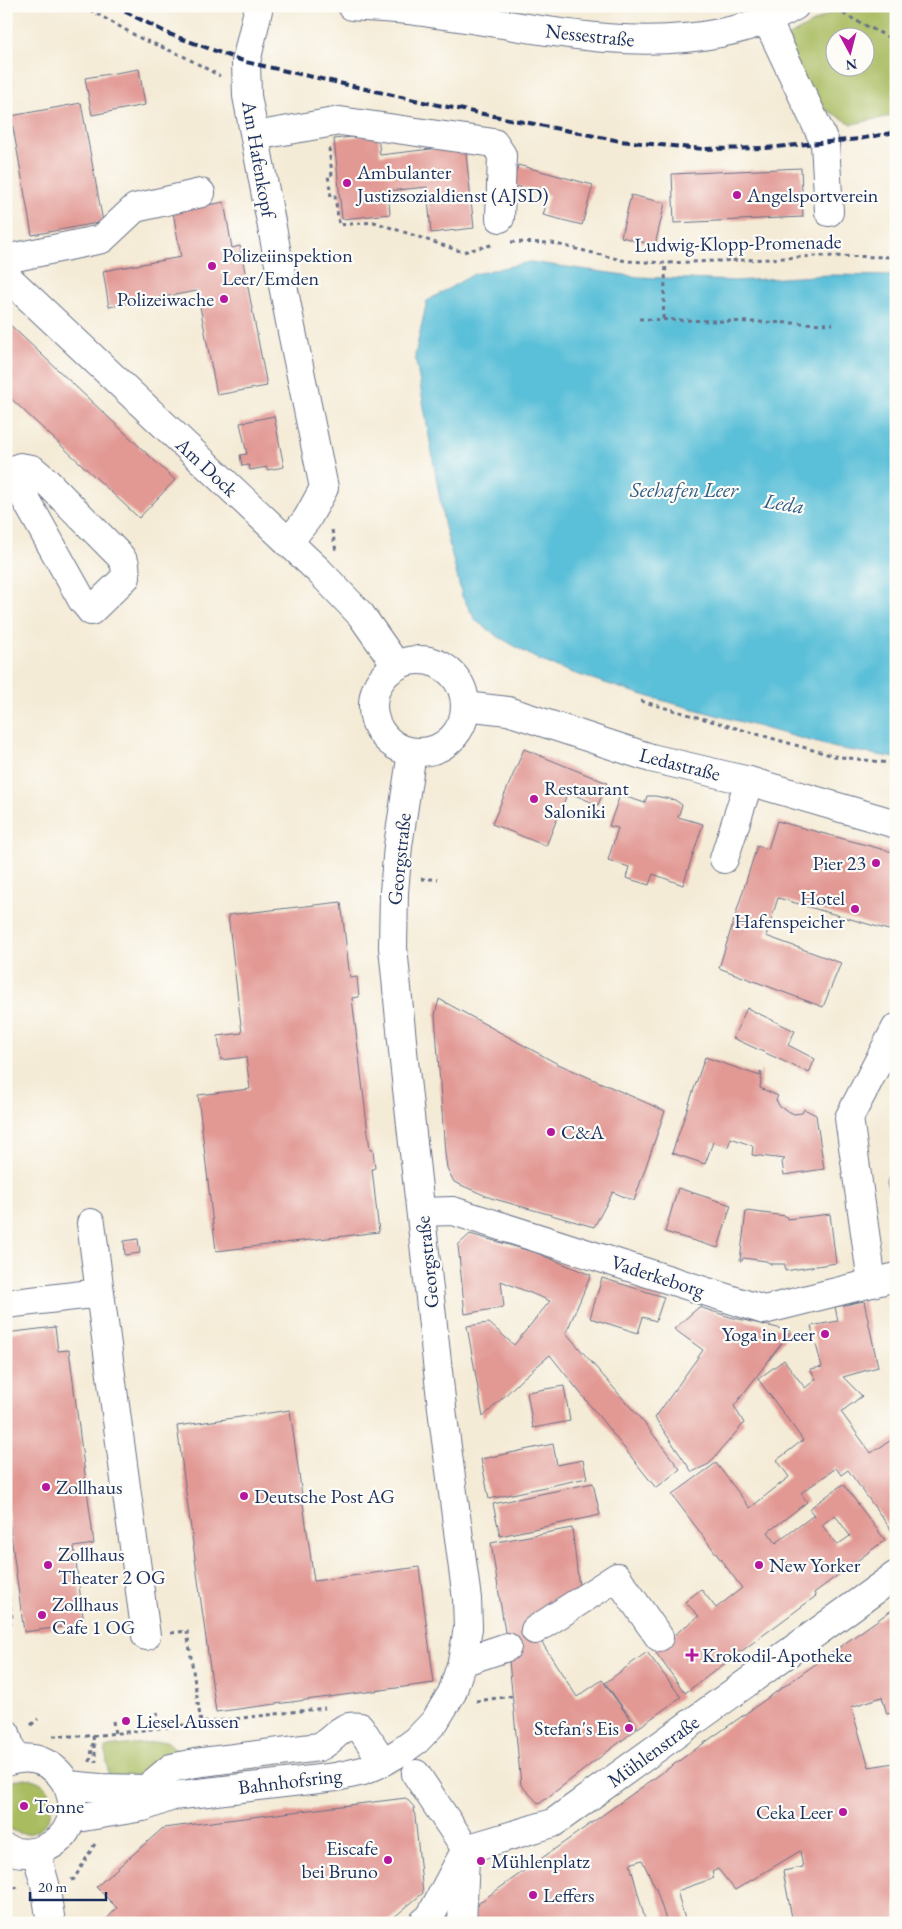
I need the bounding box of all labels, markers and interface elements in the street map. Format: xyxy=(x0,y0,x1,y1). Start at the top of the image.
street label: Nessestraße xyxy=(544,17,636,53)
north arrow xyxy=(824,28,874,78)
text: N xyxy=(844,55,858,75)
street label: Am Hafenkopf xyxy=(236,98,282,222)
place label: Ambulanter Justizsozialdienst (AJSD) xyxy=(355,159,549,208)
marker: Ambulanter Justizsozialdienst (AJSD) xyxy=(341,177,353,189)
place label: Angelsportverein xyxy=(746,182,879,208)
marker: Angelsportverein xyxy=(731,189,743,201)
street label: Ludwig-Klopp-Promenade xyxy=(634,228,842,258)
place label: Polizeiinspektion Leer/Emden xyxy=(222,242,353,291)
marker: Polizeiinspektion Leer/Emden xyxy=(206,260,218,272)
place label: Polizeiwache xyxy=(117,286,214,312)
marker: Polizeiwache xyxy=(218,293,230,305)
street label: Am Dock xyxy=(170,431,244,503)
water label: Seehafen Leer xyxy=(629,476,739,503)
water label: Leda xyxy=(761,486,806,520)
street label: Ledastraße xyxy=(637,741,723,787)
place label: Restaurant Saloniki xyxy=(544,775,630,824)
marker: Restaurant Saloniki xyxy=(528,793,540,805)
street label: Georgstraße xyxy=(381,811,417,906)
place label: Pier 23 xyxy=(812,850,866,876)
marker: Pier 23 xyxy=(870,857,882,869)
place label: Hotel Hafenspeicher xyxy=(734,885,845,934)
marker: Hotel Hafenspeicher xyxy=(849,903,861,915)
place label: C&A xyxy=(561,1119,604,1145)
marker: C&A xyxy=(545,1126,557,1138)
street label: Georgstraße xyxy=(409,1214,445,1309)
street label: Vaderkeborg xyxy=(608,1249,708,1303)
place label: Yoga in Leer xyxy=(722,1321,815,1347)
marker: Yoga in Leer xyxy=(819,1328,831,1340)
place label: Zollhaus xyxy=(56,1474,123,1500)
marker: Zollhaus xyxy=(40,1481,52,1493)
place label: Deutsche Post AG xyxy=(254,1483,395,1509)
marker: Deutsche Post AG xyxy=(238,1490,250,1502)
place label: Zollhaus Theater 2 OG xyxy=(58,1541,166,1590)
place label: New Yorker xyxy=(769,1552,861,1578)
marker: Zollhaus Theater 2 OG xyxy=(42,1559,54,1571)
marker: New Yorker xyxy=(753,1559,765,1571)
place label: Zollhaus Cafe 1 OG xyxy=(52,1591,135,1640)
marker: Zollhaus Cafe 1 OG xyxy=(36,1609,48,1621)
place label: Krokodil-Apotheke xyxy=(702,1642,852,1668)
marker: Krokodil-Apotheke xyxy=(686,1649,698,1661)
place label: Liesel Aussen xyxy=(136,1708,240,1734)
street label: Mühlenstraße xyxy=(602,1709,704,1793)
marker: Liesel Aussen xyxy=(120,1715,132,1727)
place label: Stefan's Eis xyxy=(534,1715,619,1741)
marker: Stefan's Eis xyxy=(623,1722,635,1734)
street label: Bahnhofsring xyxy=(237,1762,344,1800)
place label: Tonne xyxy=(34,1793,84,1819)
place label: Ceka Leer xyxy=(756,1799,833,1825)
marker: Tonne xyxy=(18,1800,30,1812)
marker: Ceka Leer xyxy=(837,1806,849,1818)
place label: Eiscafe bei Bruno xyxy=(302,1835,378,1884)
place label: Mühlenplatz xyxy=(491,1848,590,1874)
marker: Eiscafe bei Bruno xyxy=(382,1854,394,1866)
marker: Mühlenplatz xyxy=(475,1855,487,1867)
scale bar xyxy=(30,1869,106,1901)
text: 20 m xyxy=(38,1877,67,1896)
place label: Leffers xyxy=(543,1882,594,1908)
marker: Leffers xyxy=(527,1889,539,1901)

